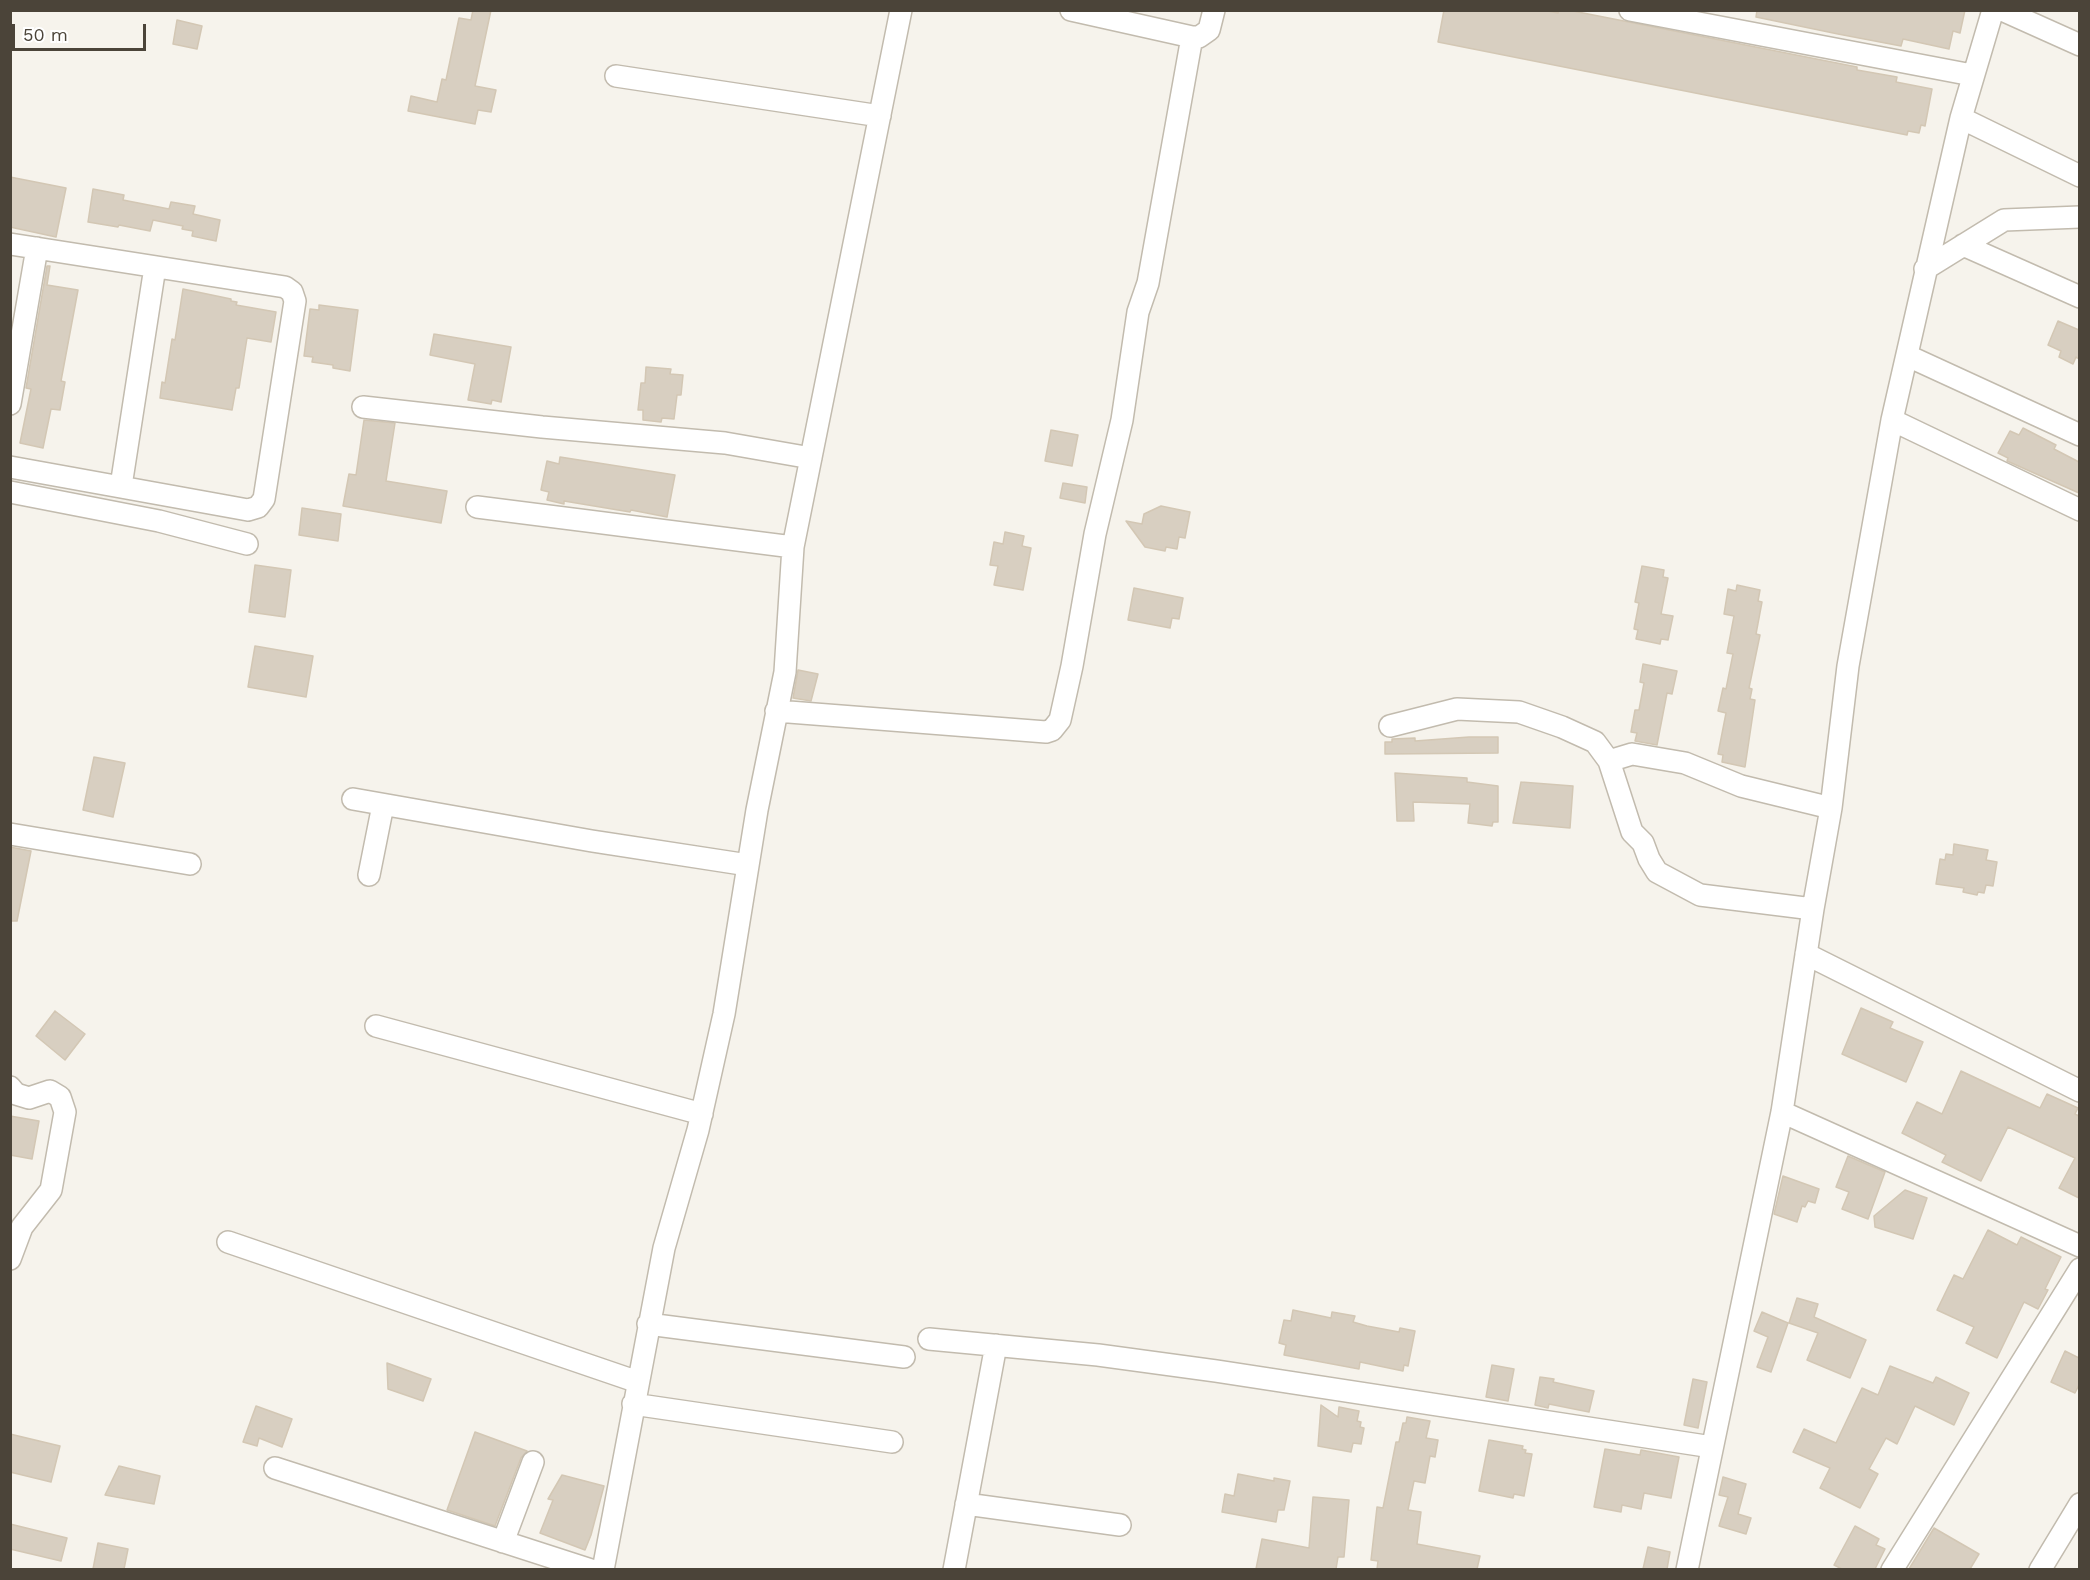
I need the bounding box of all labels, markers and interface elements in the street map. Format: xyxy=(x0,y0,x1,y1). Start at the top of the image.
scale bar xyxy=(15,12,148,50)
text: 50 m xyxy=(23,24,68,45)

